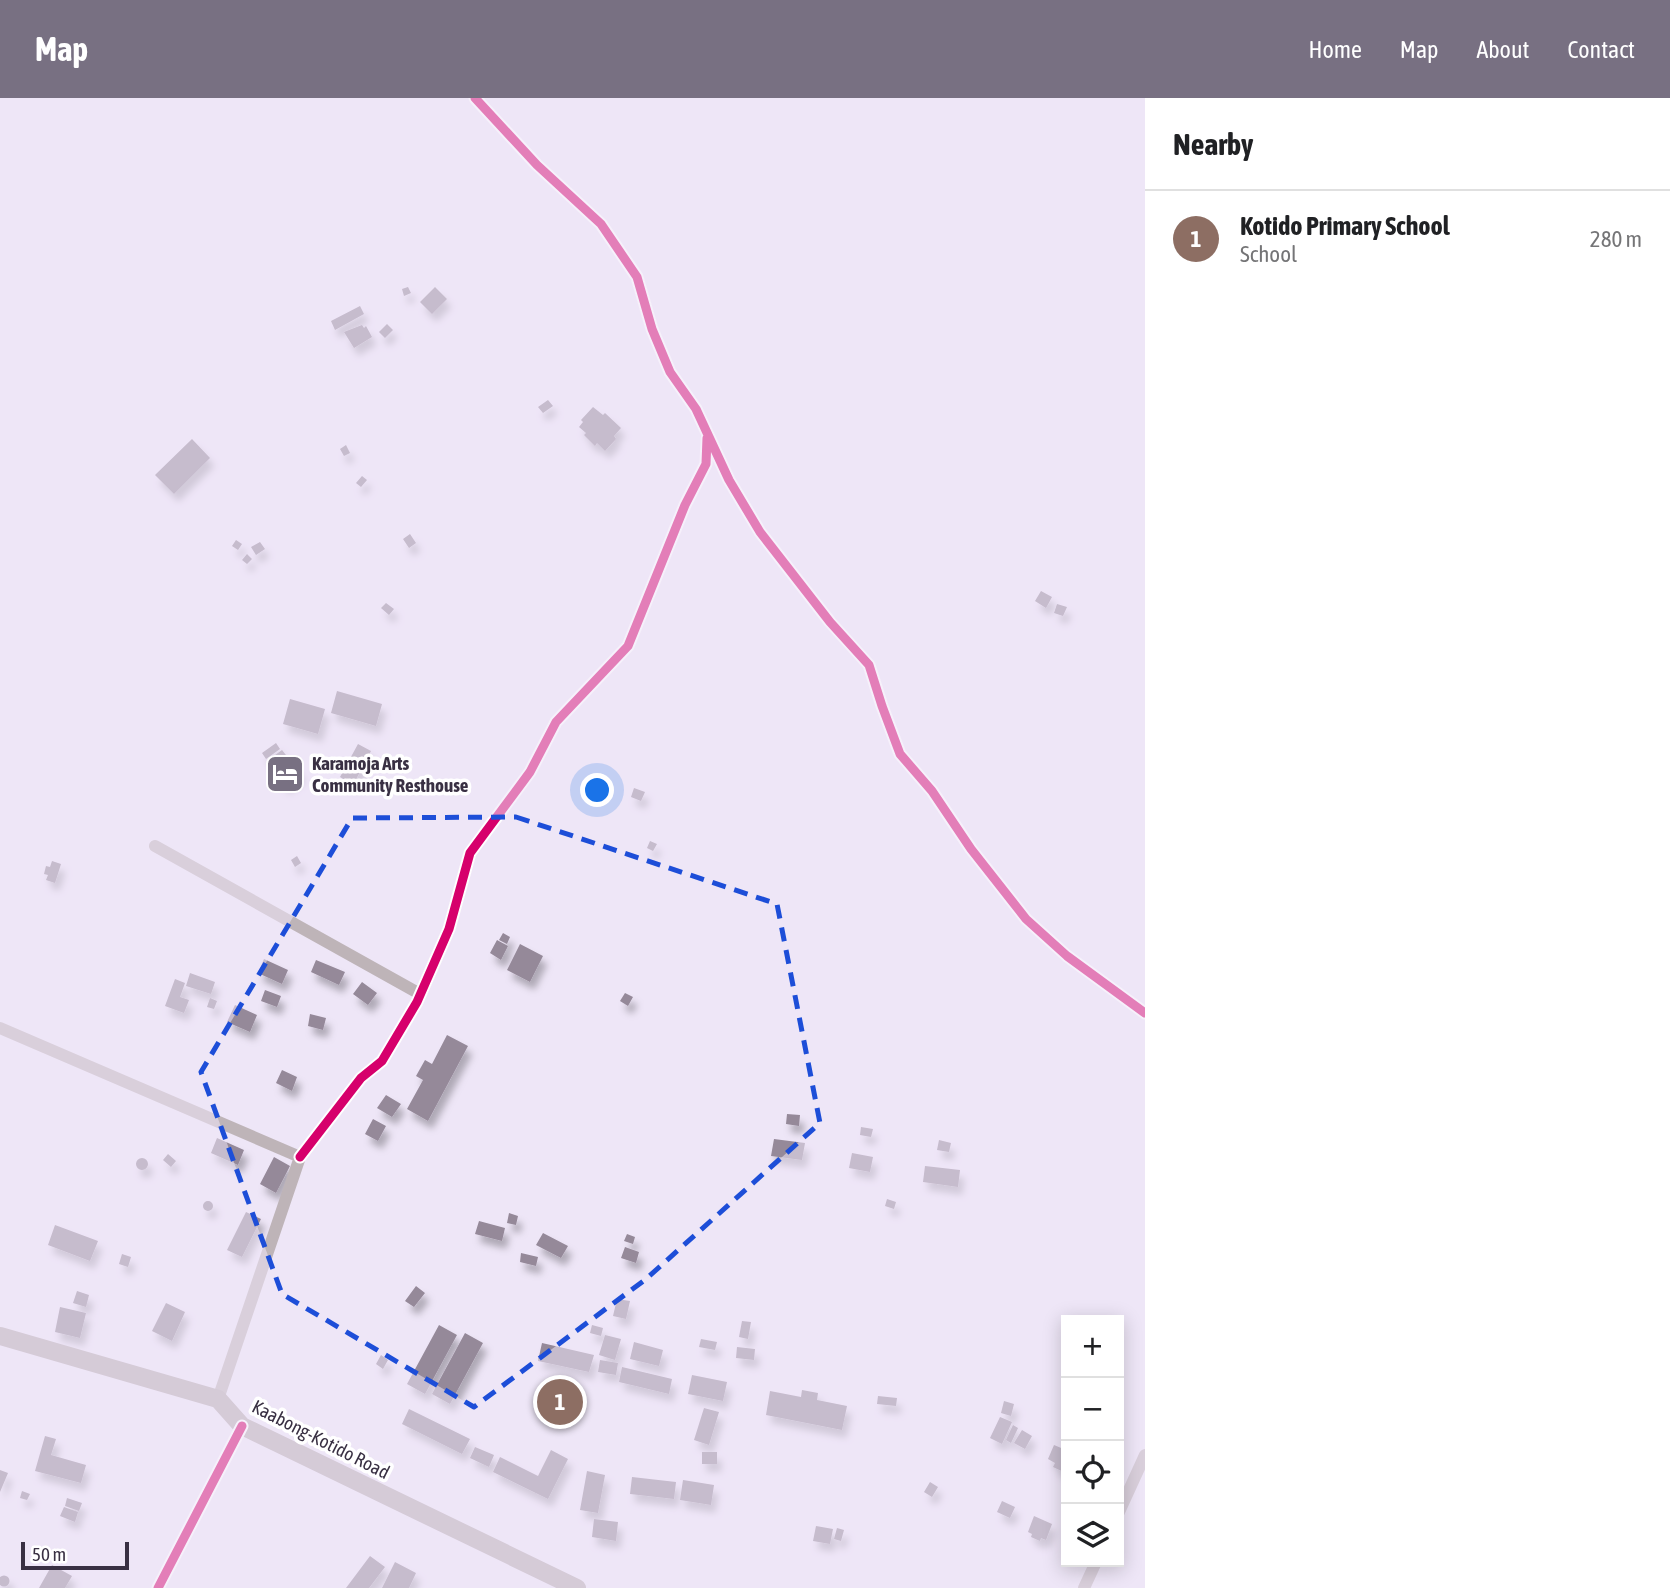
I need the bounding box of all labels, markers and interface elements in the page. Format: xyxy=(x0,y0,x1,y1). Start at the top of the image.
text: Map xyxy=(35,30,88,68)
text: Home xyxy=(1308,36,1362,63)
text: Map xyxy=(1400,36,1438,63)
text: About xyxy=(1476,36,1529,63)
text: Contact xyxy=(1567,36,1635,63)
text: Nearby xyxy=(1173,127,1253,161)
text: Kotido Primary School xyxy=(1240,211,1450,241)
text: 1 xyxy=(1191,226,1201,252)
text: 280 m xyxy=(1590,226,1642,252)
text: School xyxy=(1240,241,1297,267)
place label: Karamoja Arts Community Resthouse xyxy=(312,752,469,796)
hotel icon: Karamoja Arts Community Resthouse xyxy=(264,753,306,795)
your location xyxy=(580,773,614,807)
map controls xyxy=(1061,1315,1124,1567)
button: + xyxy=(1061,1315,1124,1378)
pin: 1 xyxy=(537,1376,583,1428)
button: − xyxy=(1061,1378,1124,1441)
street label: Kaabong-Kotido Road xyxy=(249,1395,393,1483)
button: locate xyxy=(1061,1441,1124,1504)
button: layers xyxy=(1061,1504,1124,1567)
scale bar xyxy=(21,1539,130,1571)
text: 50 m xyxy=(32,1543,66,1565)

